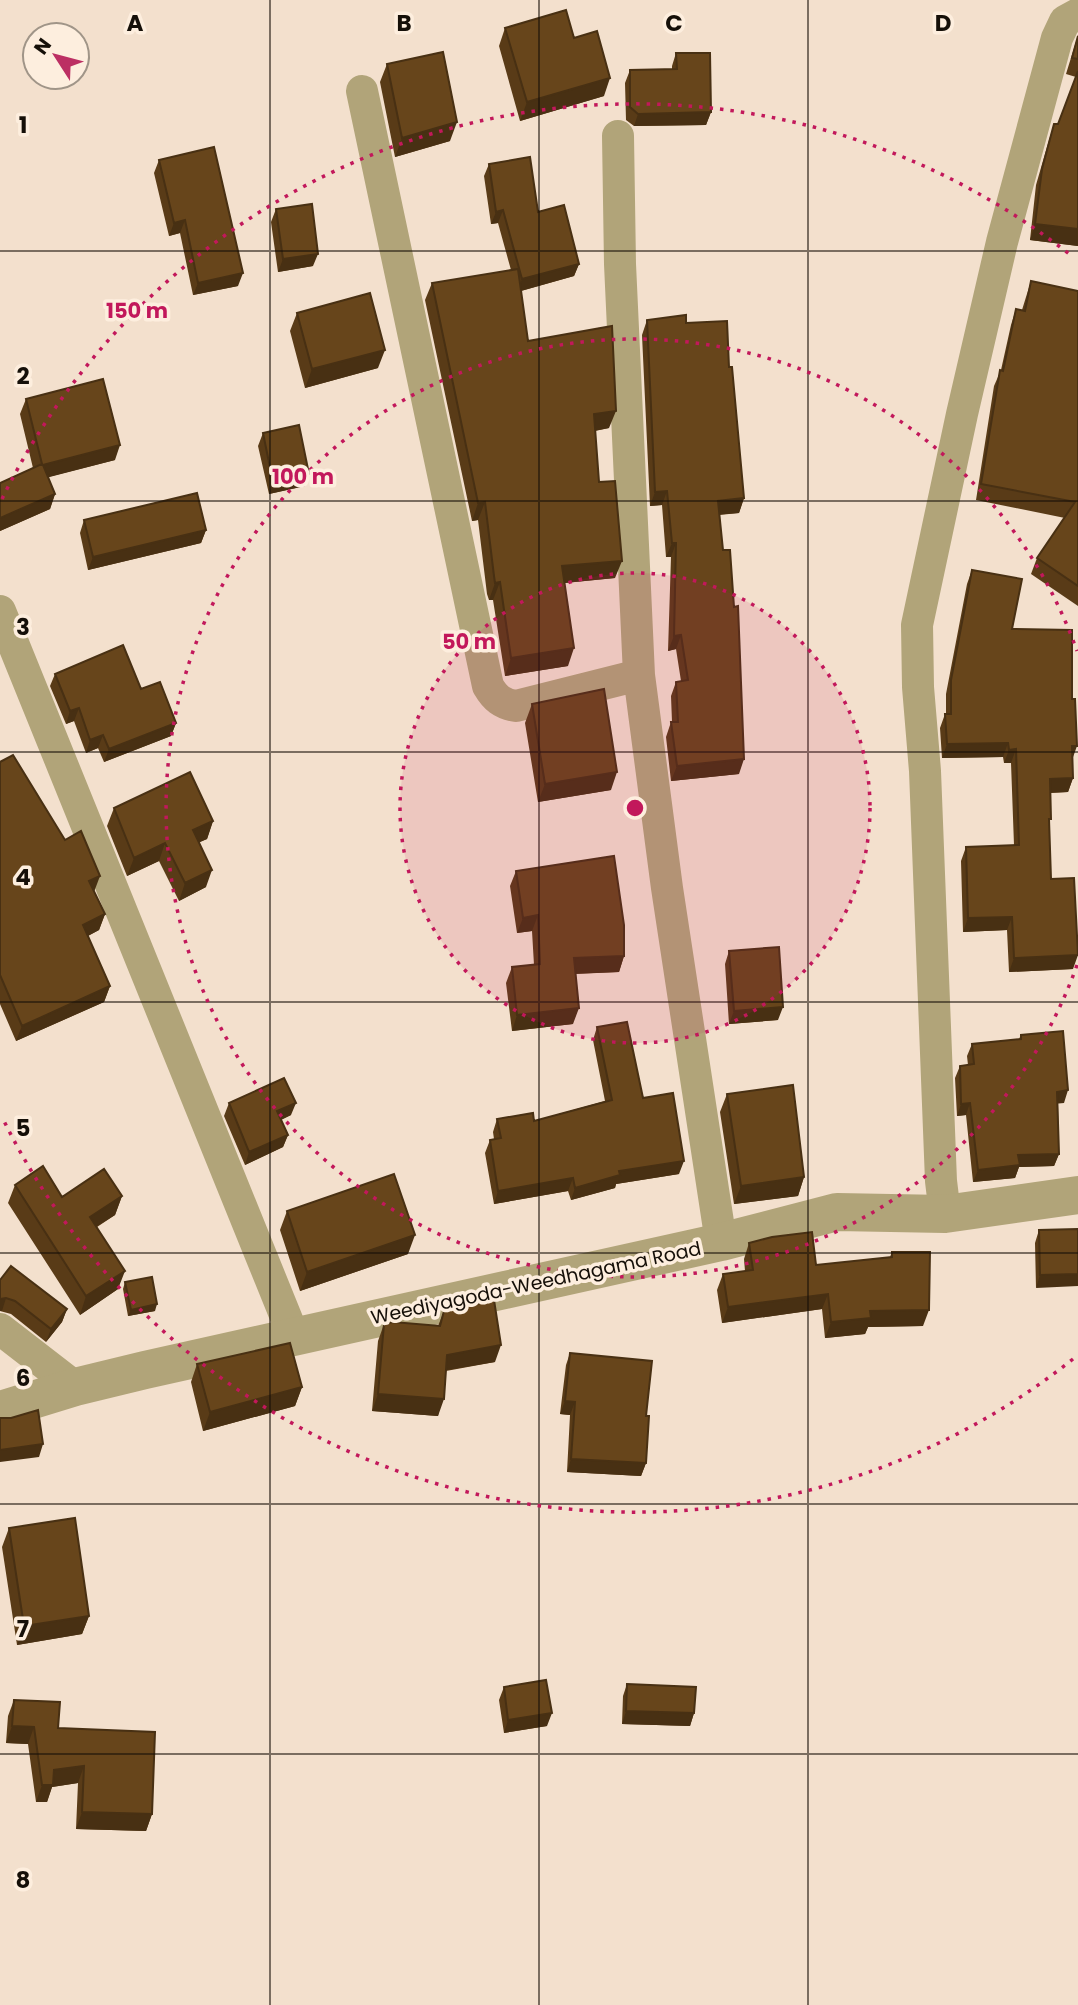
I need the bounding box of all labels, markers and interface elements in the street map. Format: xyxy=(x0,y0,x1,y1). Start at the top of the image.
text: A xyxy=(127,7,144,39)
text: B xyxy=(396,7,412,39)
text: C xyxy=(665,7,683,39)
text: D xyxy=(935,7,951,39)
north arrow xyxy=(21,21,91,91)
text: N xyxy=(28,33,58,60)
text: 1 xyxy=(19,109,27,141)
text: 150 m xyxy=(106,296,168,325)
text: 2 xyxy=(16,360,30,392)
text: 100 m xyxy=(272,462,334,491)
text: 3 xyxy=(16,611,30,643)
text: 50 m xyxy=(442,627,496,656)
centre of rings xyxy=(623,796,647,820)
text: 4 xyxy=(15,861,31,893)
text: 5 xyxy=(16,1112,30,1144)
street label: Weediyagoda-Weedhagama Road xyxy=(368,1235,704,1331)
text: 6 xyxy=(16,1362,30,1394)
text: 7 xyxy=(17,1613,29,1645)
text: 8 xyxy=(16,1864,30,1896)

